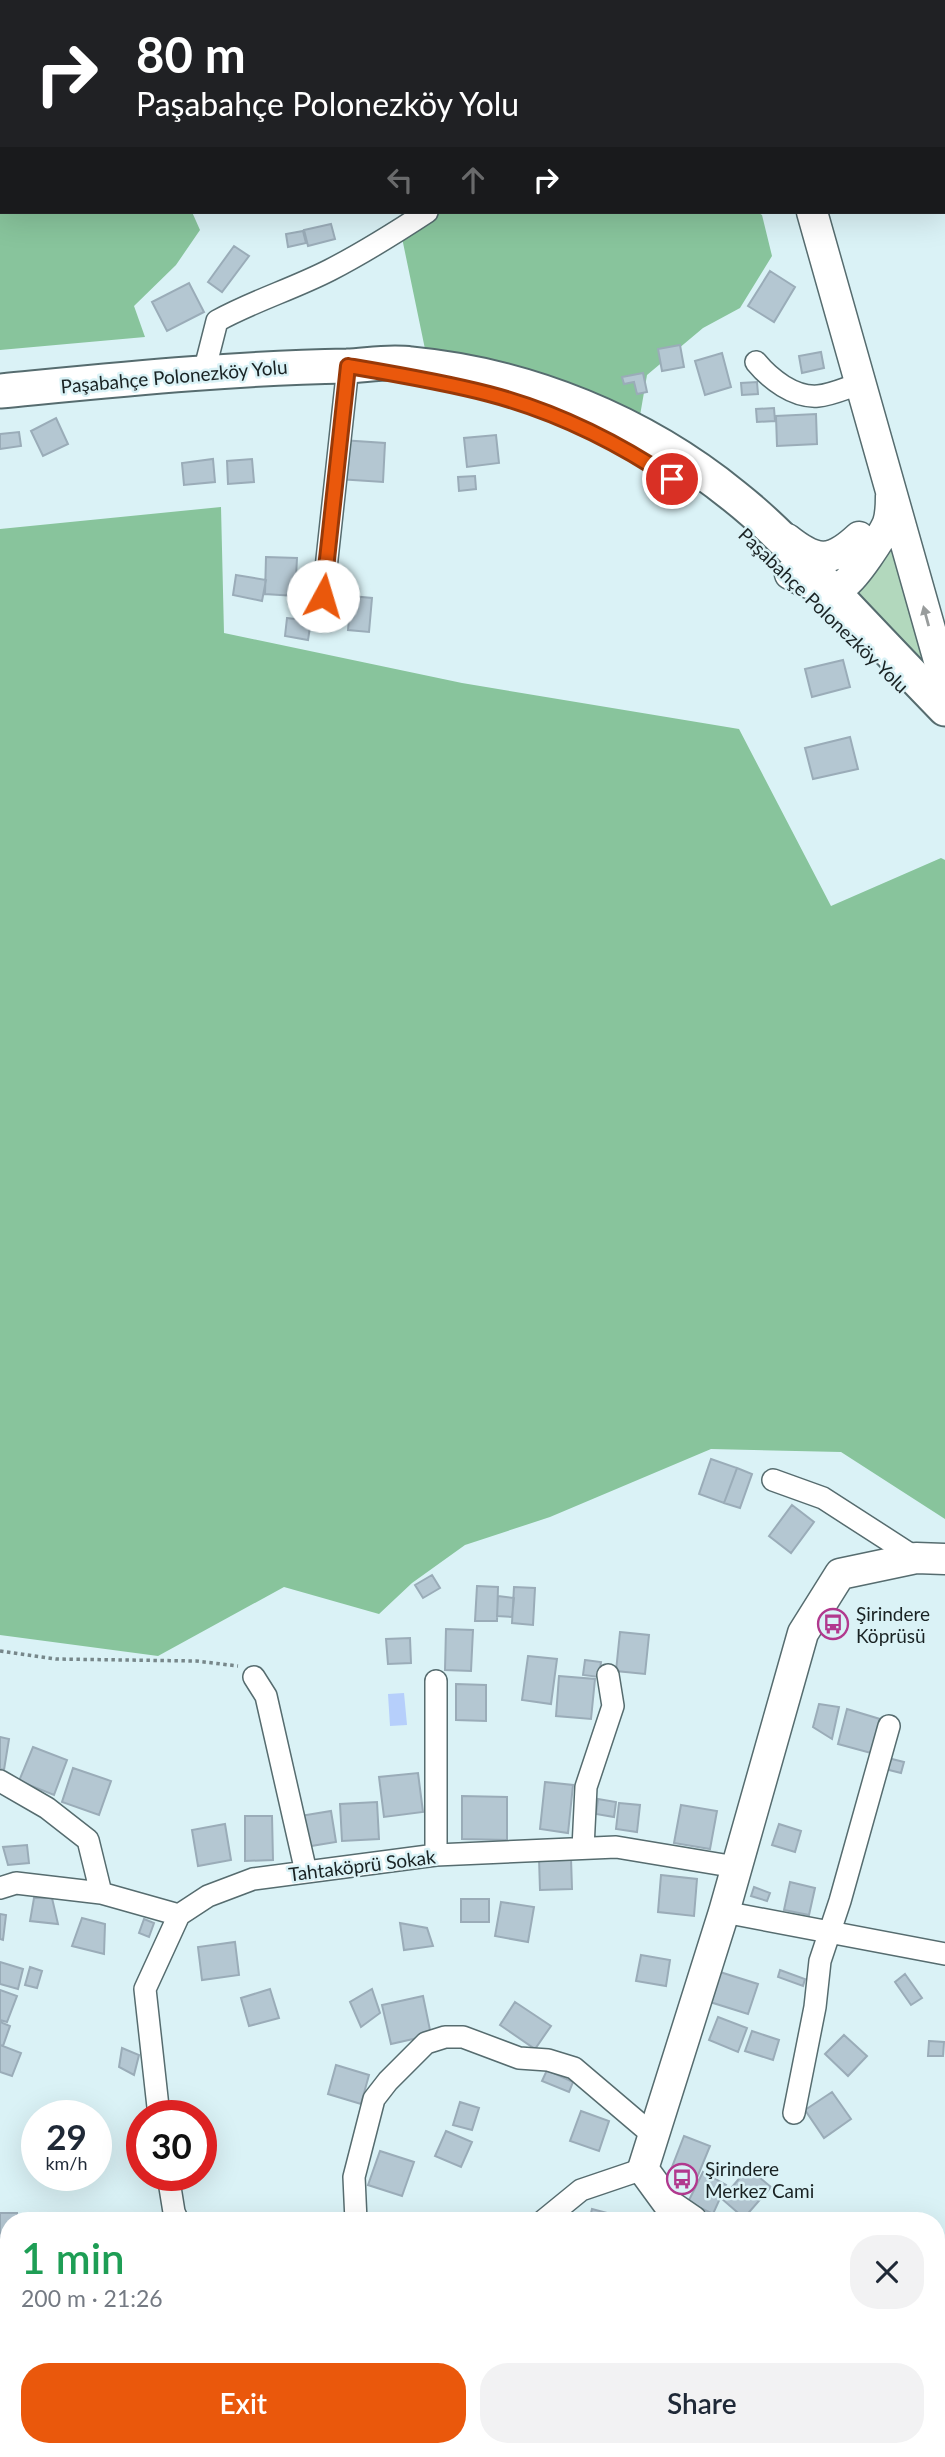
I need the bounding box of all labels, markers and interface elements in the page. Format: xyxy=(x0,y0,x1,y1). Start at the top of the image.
text: 80 m xyxy=(136,25,246,83)
icon: right xyxy=(21,28,112,119)
text: Paşabahçe Polonezköy Yolu xyxy=(136,84,519,123)
icon: left xyxy=(381,161,419,199)
icon: ahead xyxy=(454,161,492,199)
icon: right xyxy=(527,161,565,199)
street label: Paşabahçe Polonezköy Yolu xyxy=(60,355,288,397)
pin xyxy=(642,449,702,509)
icon: arrive xyxy=(653,460,691,498)
street label: Paşabahçe Polonezköy Yolu xyxy=(734,523,914,697)
position arrow xyxy=(286,559,360,633)
one-way arrow xyxy=(920,605,931,627)
place label: Şirindere Köprüsü xyxy=(856,1602,930,1647)
bus stop icon: Şirindere Köprüsü xyxy=(816,1607,850,1641)
street label: Tahtaköprü Sokak xyxy=(287,1845,437,1885)
speed limit sign: 30 xyxy=(126,2100,217,2191)
text: 29 xyxy=(46,2115,87,2157)
text: km/h xyxy=(45,2152,88,2174)
place label: Şirindere Merkez Cami xyxy=(705,2157,814,2202)
bus stop icon: Şirindere Merkez Cami xyxy=(665,2162,699,2196)
text: 1 min xyxy=(21,2233,125,2283)
button: close xyxy=(850,2235,924,2309)
text: 200 m · 21:26 xyxy=(21,2284,163,2312)
button: Exit xyxy=(21,2363,466,2443)
button: Share xyxy=(480,2363,924,2443)

